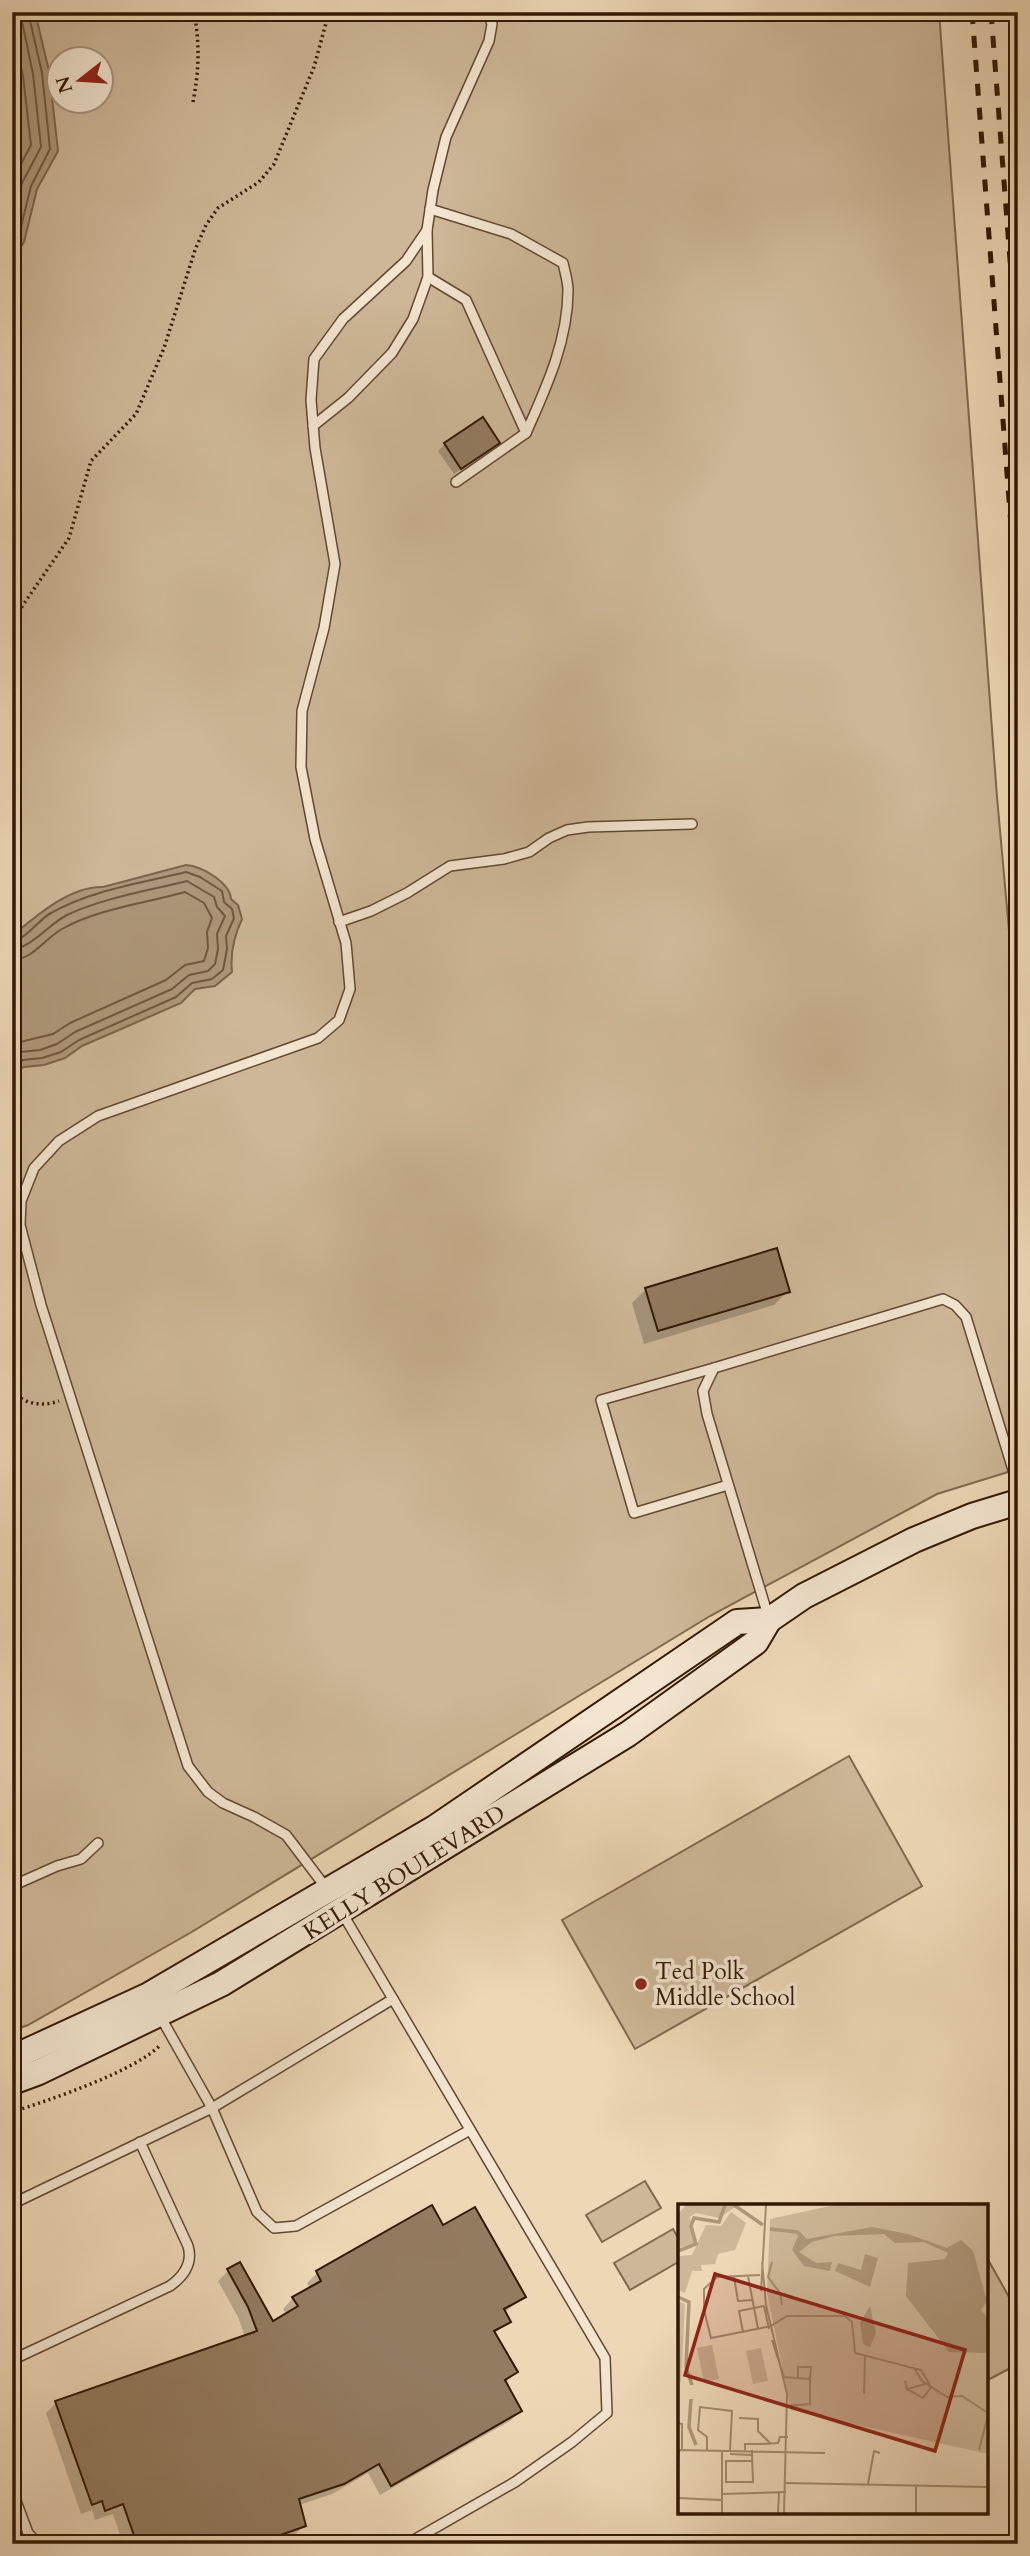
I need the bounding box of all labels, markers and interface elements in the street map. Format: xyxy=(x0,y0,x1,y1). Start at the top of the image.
north arrow xyxy=(46,46,116,116)
text: N xyxy=(50,73,80,96)
street label: KELLY BOULEVARD xyxy=(297,1798,511,1947)
place label: Ted Polk Middle School xyxy=(655,1956,796,2013)
marker: Ted Polk Middle School xyxy=(633,1976,649,1992)
inset map xyxy=(678,2204,988,2514)

